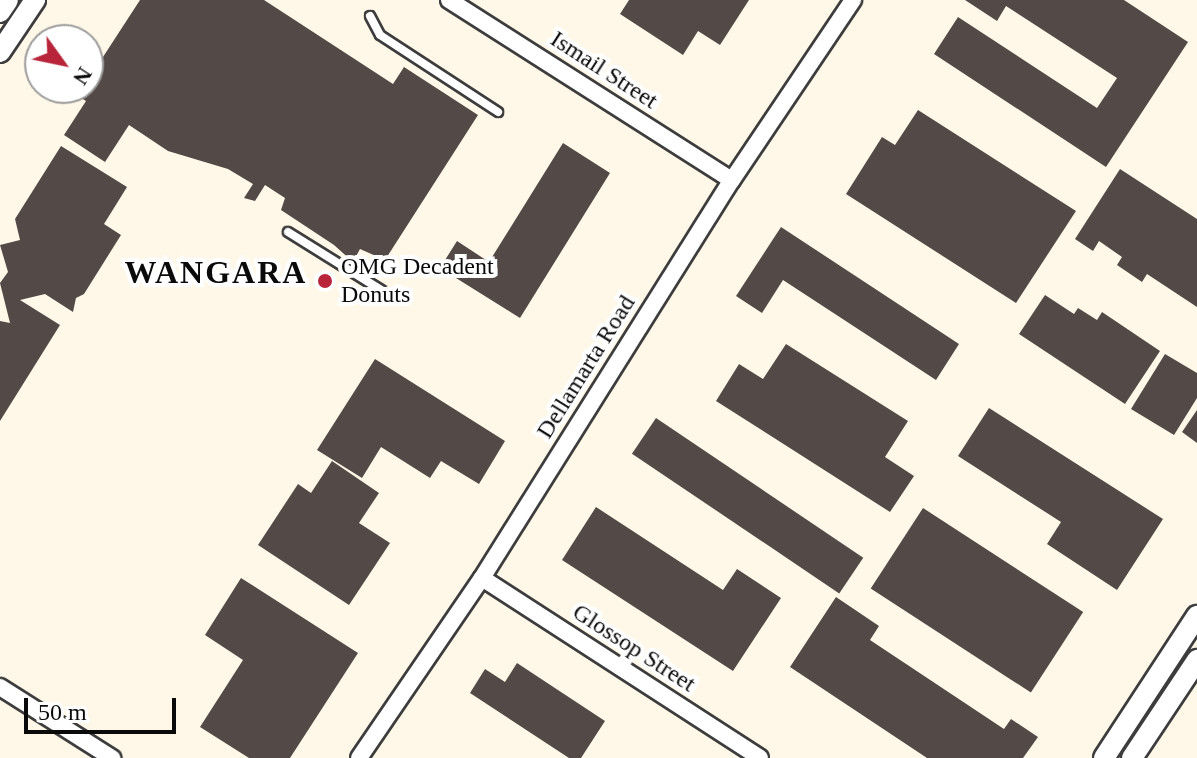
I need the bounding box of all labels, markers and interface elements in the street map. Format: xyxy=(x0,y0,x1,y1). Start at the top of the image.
north arrow xyxy=(24,24,104,104)
street label: Ismail Street xyxy=(545,25,663,115)
text: N xyxy=(68,63,98,90)
district label: WANGARA xyxy=(125,253,307,291)
place label: OMG Decadent Donuts xyxy=(341,253,494,309)
marker: OMG Decadent Donuts xyxy=(316,272,334,290)
street label: Dellamarta Road xyxy=(531,290,641,444)
street label: Glossop Street xyxy=(567,598,701,698)
scale bar xyxy=(28,682,180,732)
text: 50 m xyxy=(38,699,87,725)

